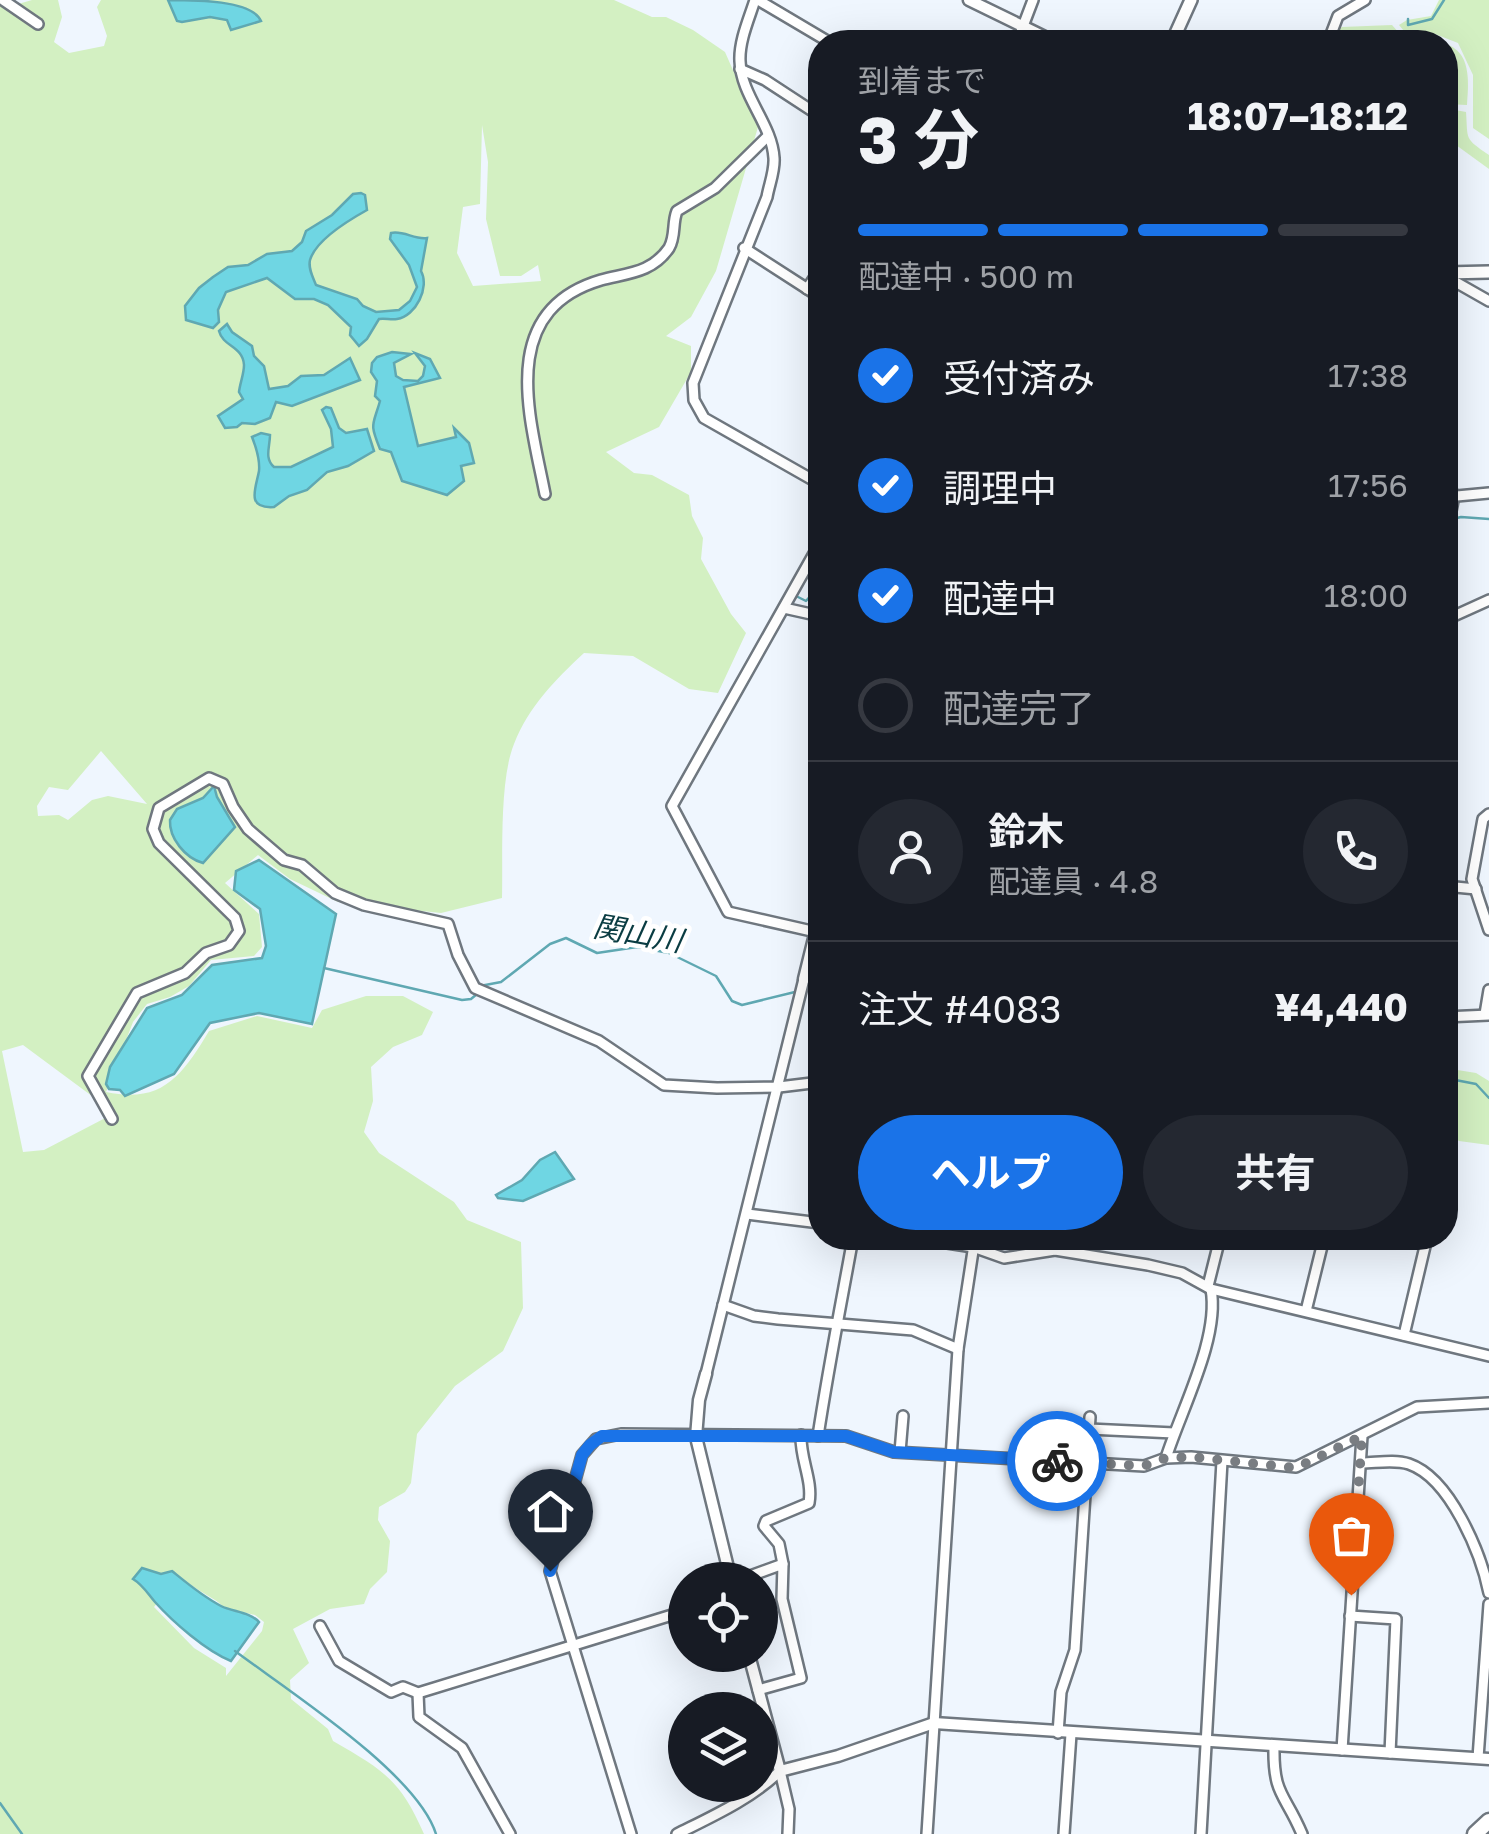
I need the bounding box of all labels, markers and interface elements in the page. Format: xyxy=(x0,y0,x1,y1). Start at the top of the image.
text: 到着まで xyxy=(858,61,986,99)
text: 18:07–18:12 xyxy=(1188,93,1408,138)
text: 3 分 xyxy=(858,99,979,177)
text: 配達中 · 500 m xyxy=(858,257,1074,295)
icon: check xyxy=(858,348,913,403)
text: 受付済み xyxy=(943,355,1095,400)
text: 17:38 xyxy=(1328,356,1408,394)
icon: check xyxy=(858,458,913,513)
text: 調理中 xyxy=(943,465,1057,510)
text: 17:56 xyxy=(1328,466,1408,504)
icon: check xyxy=(858,568,913,623)
text: 配達中 xyxy=(943,575,1057,620)
text: 18:00 xyxy=(1324,576,1408,614)
text: 配達完了 xyxy=(943,685,1095,730)
button: person xyxy=(858,799,963,904)
button: phone xyxy=(1303,799,1408,904)
text: 鈴木 xyxy=(988,808,1064,853)
text: 配達員 · 4.8 xyxy=(988,862,1158,900)
water label: 関山川 xyxy=(591,907,689,959)
text: ¥4,440 xyxy=(1275,984,1408,1029)
text: 注文 #4083 xyxy=(858,986,1062,1031)
button: ヘルプ xyxy=(858,1115,1123,1230)
button: 共有 xyxy=(1143,1115,1408,1230)
courier xyxy=(1007,1411,1107,1511)
icon: bike xyxy=(1030,1434,1085,1489)
pin xyxy=(508,1469,593,1572)
icon: home xyxy=(523,1484,578,1539)
pin xyxy=(1309,1493,1394,1596)
icon: bag xyxy=(1324,1508,1379,1563)
map controls xyxy=(668,1562,778,1802)
button: locate xyxy=(668,1562,778,1672)
button: layers xyxy=(668,1692,778,1802)

